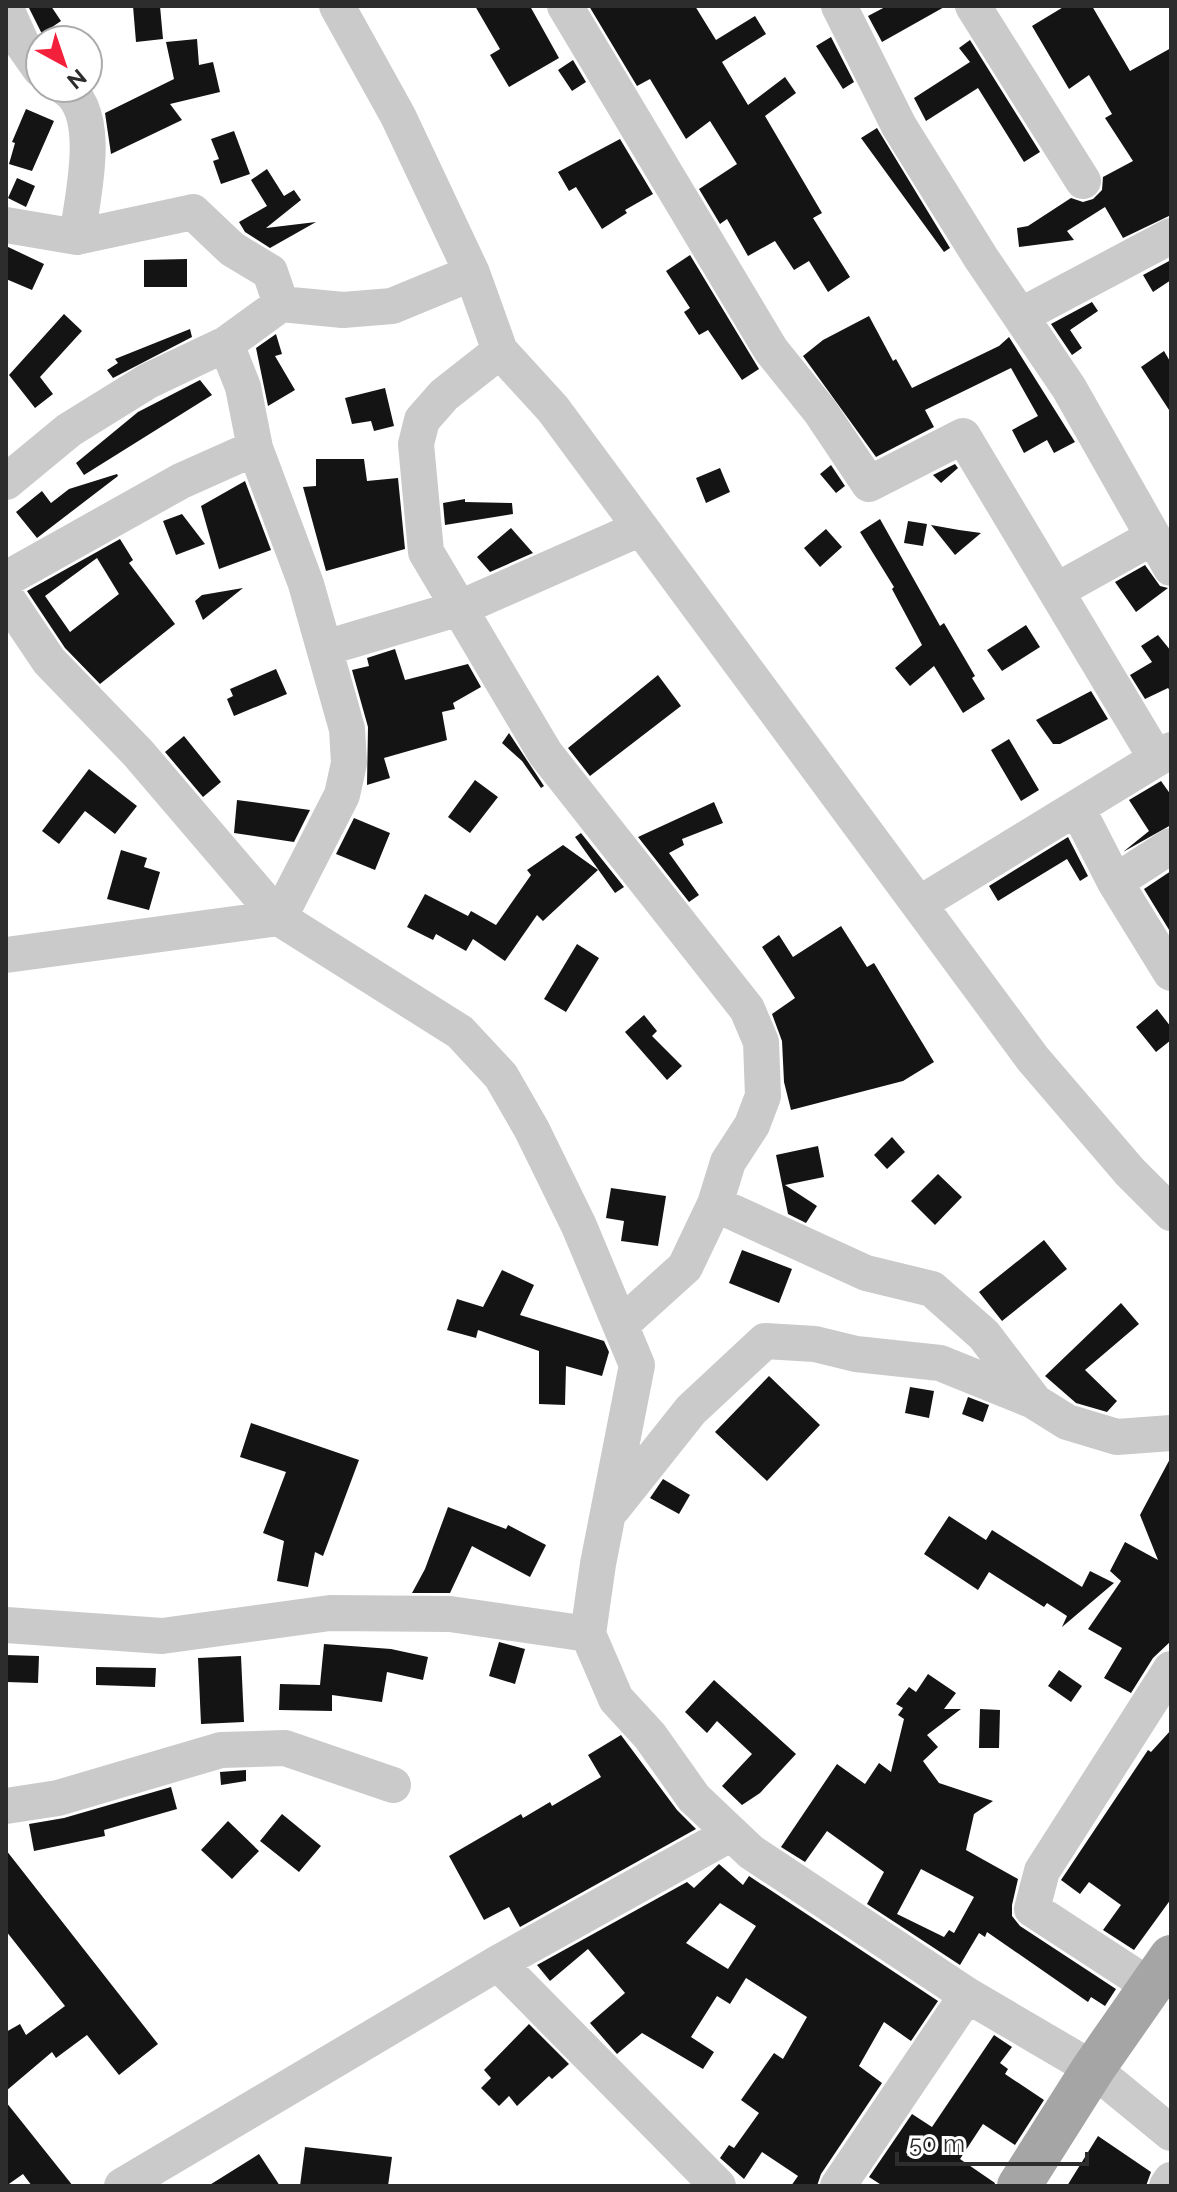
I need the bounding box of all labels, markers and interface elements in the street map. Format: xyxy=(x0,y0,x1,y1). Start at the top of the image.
north arrow xyxy=(24,24,104,104)
text: N xyxy=(62,64,92,95)
scale bar xyxy=(897,2116,1087,2166)
text: 50 m xyxy=(909,2129,965,2158)

